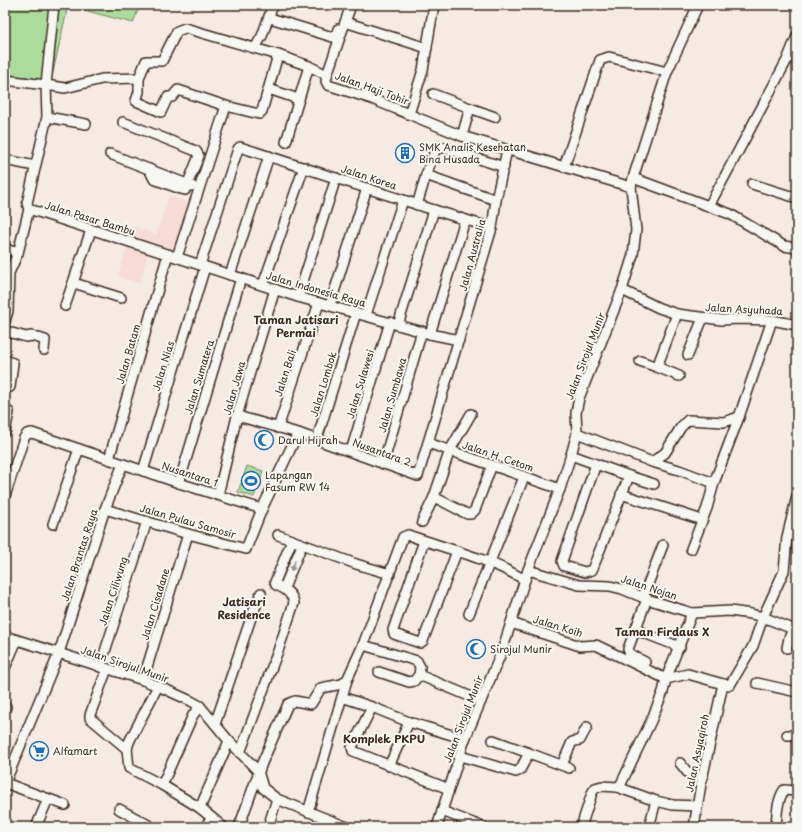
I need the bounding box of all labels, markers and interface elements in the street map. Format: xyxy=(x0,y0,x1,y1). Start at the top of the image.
street label: Jalan Haji Tohir xyxy=(333,67,412,108)
place label: SMK Analis Kesehatan Bina Husada xyxy=(419,139,526,166)
building icon: SMK Analis Kesehatan Bina Husada xyxy=(394,142,416,164)
street label: Jalan Korea xyxy=(339,160,400,193)
street label: Jalan Pasar Bambu xyxy=(43,197,137,238)
street label: Jalan Australia xyxy=(455,217,488,293)
street label: Jalan Indonesia Raya xyxy=(264,267,369,310)
street label: Jalan Asyuhada xyxy=(705,299,784,318)
street label: Jalan Sirojul Munir xyxy=(561,310,608,402)
district label: Taman Jatisari Permai xyxy=(254,311,338,341)
street label: Jalan Batam xyxy=(112,322,143,386)
street label: Jalan Sumatera xyxy=(180,337,217,416)
street label: Jalan Nias xyxy=(148,339,177,393)
street label: Jalan Bali xyxy=(270,347,299,398)
street label: Jalan Sulawesi xyxy=(342,347,377,420)
street label: Jalan Lombok xyxy=(305,349,340,418)
street label: Jalan Sumbawa xyxy=(374,355,410,434)
street label: Jalan Jawa xyxy=(219,358,249,417)
mosque icon: Darul Hijrah xyxy=(253,429,275,451)
place label: Darul Hijrah xyxy=(278,432,338,447)
street label: Nusantara 2 xyxy=(351,434,414,469)
street label: Jalan H. Cetom xyxy=(460,436,536,475)
street label: Nusantara 1 xyxy=(160,457,220,490)
place label: Lapangan Fasum RW 14 xyxy=(265,467,330,494)
sports icon: Lapangan Fasum RW 14 xyxy=(240,470,262,492)
street label: Jalan Pulau Samosir xyxy=(138,500,238,542)
street label: Jalan Brantas Raya xyxy=(57,506,101,603)
street label: Jalan Ciliwung xyxy=(94,554,131,627)
one-way arrow xyxy=(290,561,296,572)
street label: Jalan Cisadane xyxy=(136,566,173,642)
street label: Jalan Nojan xyxy=(619,570,679,603)
district label: Jatisari Residence xyxy=(217,593,271,623)
street label: Jalan Koih xyxy=(531,611,585,640)
district label: Taman Firdaus X xyxy=(615,623,709,640)
mosque icon: Sirojul Munir xyxy=(465,638,487,660)
street label: Jalan Sirojul Munir xyxy=(79,641,172,686)
place label: Sirojul Munir xyxy=(490,641,552,656)
street label: Jalan Sirojul Munir xyxy=(439,673,486,765)
street label: Jalan Asyaqiroh xyxy=(681,712,713,794)
district label: Komplek PKPU xyxy=(343,730,425,747)
supermarket icon: Alfamart xyxy=(28,740,50,762)
place label: Alfamart xyxy=(53,743,97,758)

